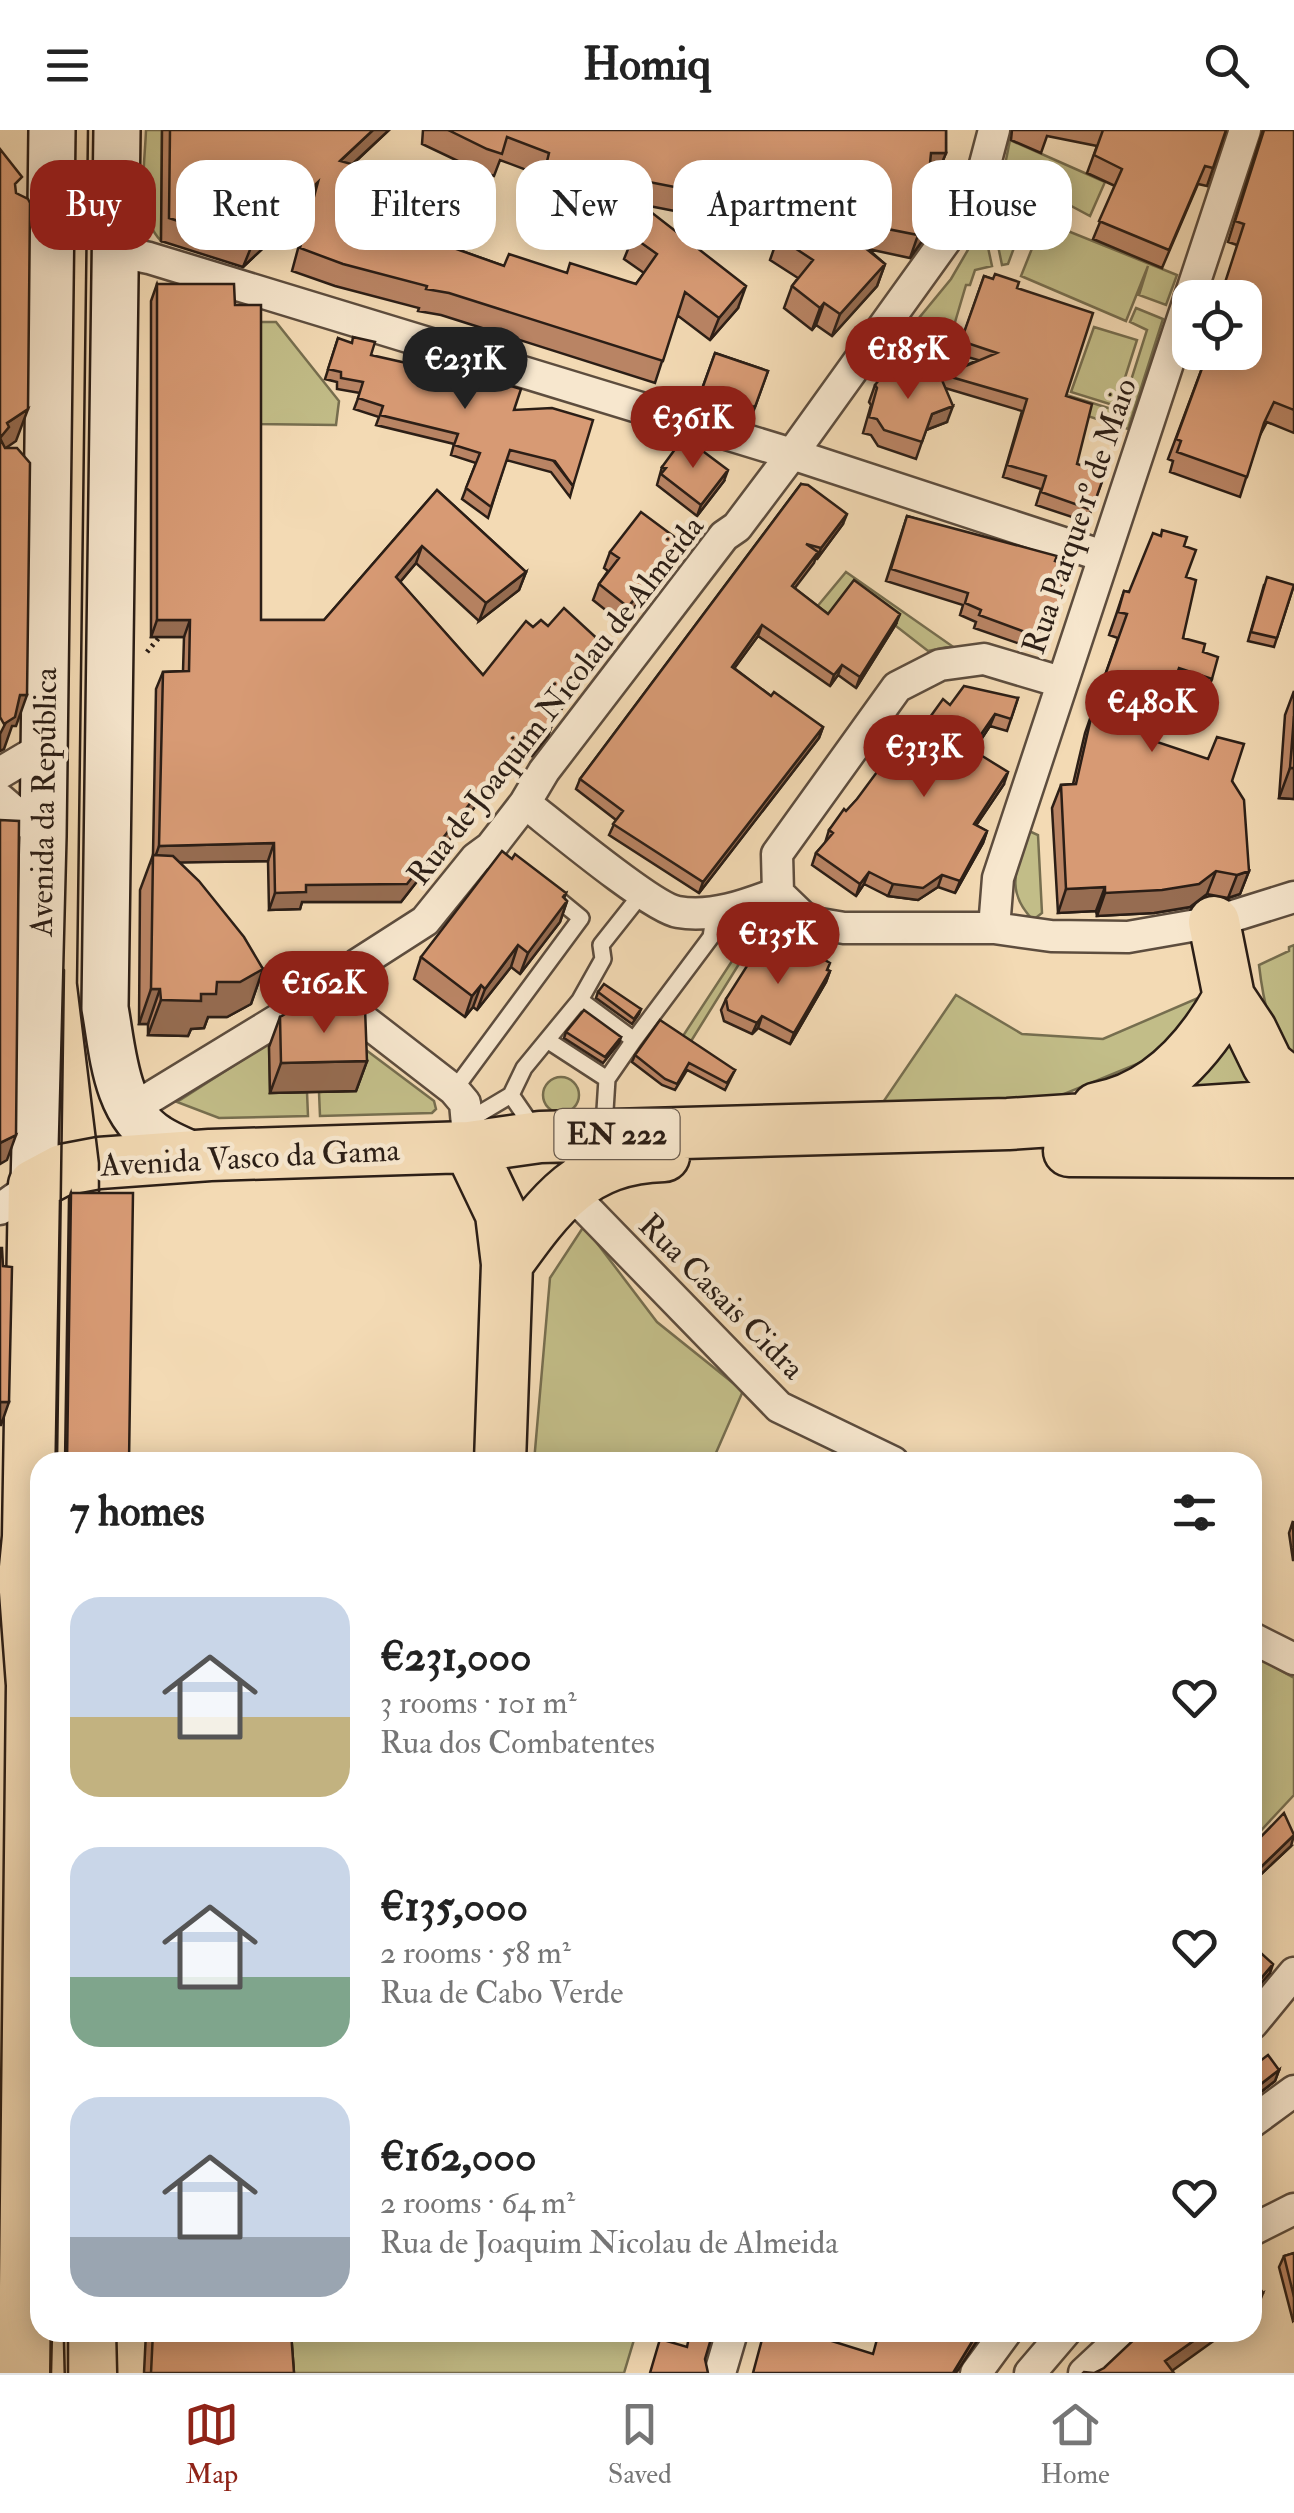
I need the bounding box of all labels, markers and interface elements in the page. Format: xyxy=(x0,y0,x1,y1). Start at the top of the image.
text: Homiq xyxy=(583,37,711,93)
icon: menu xyxy=(40,38,95,93)
icon: search xyxy=(1199,38,1254,93)
chip: Buy xyxy=(30,160,156,250)
chip: Rent xyxy=(176,160,315,250)
chip: Filters xyxy=(335,160,496,250)
chip: New xyxy=(516,160,653,250)
chip: Apartment xyxy=(673,160,892,250)
chip: House xyxy=(912,160,1072,250)
map controls xyxy=(1172,280,1262,370)
button: locate xyxy=(1172,280,1262,370)
pin: €185K xyxy=(838,317,978,402)
pin: €231K xyxy=(395,327,535,412)
text: €185K xyxy=(867,329,949,369)
text: €231K xyxy=(424,339,506,379)
street label: Rua Parque 1º de Maio xyxy=(1014,373,1146,659)
pin: €361K xyxy=(623,386,763,471)
text: €361K xyxy=(653,398,733,438)
street label: Rua de Joaquim Nicolau de Almeida xyxy=(399,507,713,894)
street label: Avenida da República xyxy=(22,666,66,938)
pin: €480K xyxy=(1082,670,1222,755)
text: €480K xyxy=(1107,682,1197,722)
pin: €313K xyxy=(854,715,994,800)
text: €313K xyxy=(885,727,963,767)
pin: €135K xyxy=(708,902,848,987)
text: €135K xyxy=(739,914,817,954)
pin: €162K xyxy=(254,951,394,1036)
text: €162K xyxy=(282,963,366,1003)
road number: EN 222 xyxy=(554,1109,680,1159)
street label: Avenida Vasco da Gama xyxy=(98,1130,402,1186)
street label: Rua Casais Cidra xyxy=(630,1205,813,1389)
icon: filters xyxy=(1167,1485,1222,1540)
text: 7 homes xyxy=(70,1486,205,1538)
text: €231,000 xyxy=(380,1631,532,1683)
icon: home xyxy=(150,1637,270,1757)
icon: heart xyxy=(1167,1670,1222,1725)
text: 3 rooms · 101 m² xyxy=(380,1683,577,1723)
text: Rua dos Combatentes xyxy=(380,1723,655,1763)
text: €135,000 xyxy=(380,1881,528,1933)
icon: home xyxy=(150,1887,270,2007)
icon: heart xyxy=(1167,1920,1222,1975)
text: 2 rooms · 58 m² xyxy=(380,1933,571,1973)
text: Rua de Cabo Verde xyxy=(380,1973,623,2013)
text: €162,000 xyxy=(380,2131,536,2183)
icon: home xyxy=(150,2137,270,2257)
icon: heart xyxy=(1167,2170,1222,2225)
text: 2 rooms · 64 m² xyxy=(380,2183,575,2223)
text: Rua de Joaquim Nicolau de Almeida xyxy=(380,2223,838,2263)
tab: Map xyxy=(184,2397,239,2492)
tab: Saved xyxy=(608,2397,672,2492)
tab: Home xyxy=(1040,2397,1110,2492)

